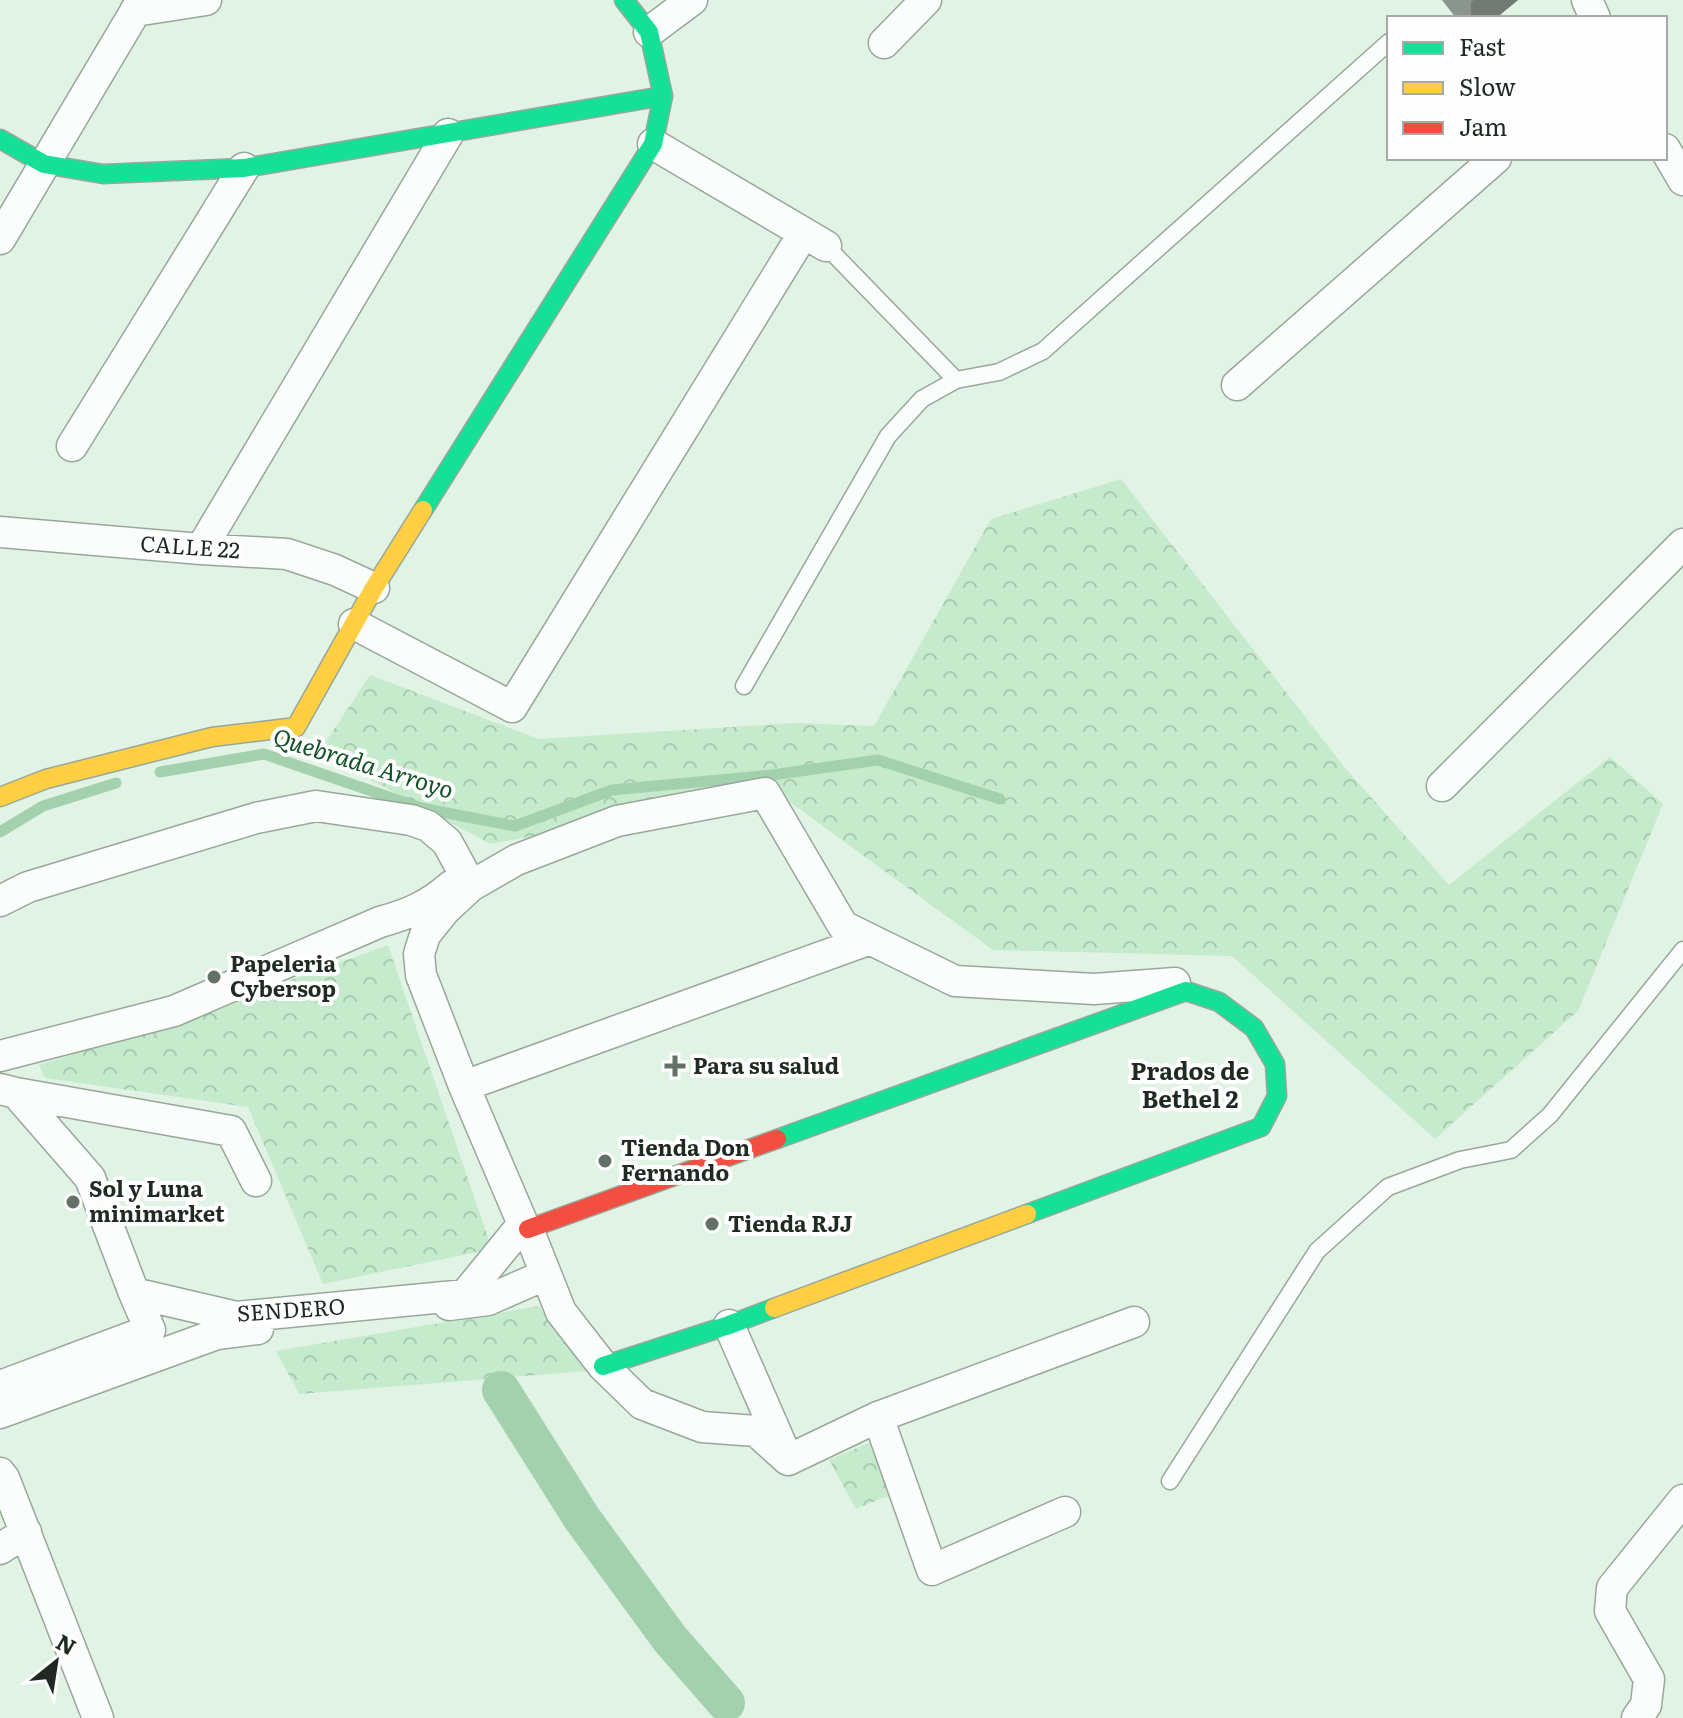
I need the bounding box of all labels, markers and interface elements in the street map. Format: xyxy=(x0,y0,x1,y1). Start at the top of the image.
legend xyxy=(1387,16,1667,160)
text: Fast xyxy=(1459,28,1506,63)
text: Slow xyxy=(1459,68,1516,103)
text: Jam xyxy=(1459,108,1507,143)
street label: CALLE 22 xyxy=(139,526,241,565)
water label: Quebrada Arroyo xyxy=(269,718,458,806)
place label: Papeleria Cybersop xyxy=(230,946,337,1004)
marker: Papeleria Cybersop xyxy=(205,968,223,986)
place label: Para su salud xyxy=(693,1048,839,1081)
district label: Prados de Bethel 2 xyxy=(1131,1052,1249,1115)
marker: Para su salud xyxy=(664,1055,686,1077)
place label: Tienda Don Fernando xyxy=(621,1130,750,1188)
marker: Tienda Don Fernando xyxy=(596,1152,614,1170)
place label: Sol y Luna minimarket xyxy=(89,1171,225,1229)
marker: Sol y Luna minimarket xyxy=(64,1193,82,1211)
place label: Tienda RJJ xyxy=(728,1206,853,1239)
marker: Tienda RJJ xyxy=(703,1215,721,1233)
street label: SENDERO xyxy=(236,1288,346,1329)
north arrow xyxy=(16,1622,96,1702)
text: N xyxy=(51,1624,83,1662)

